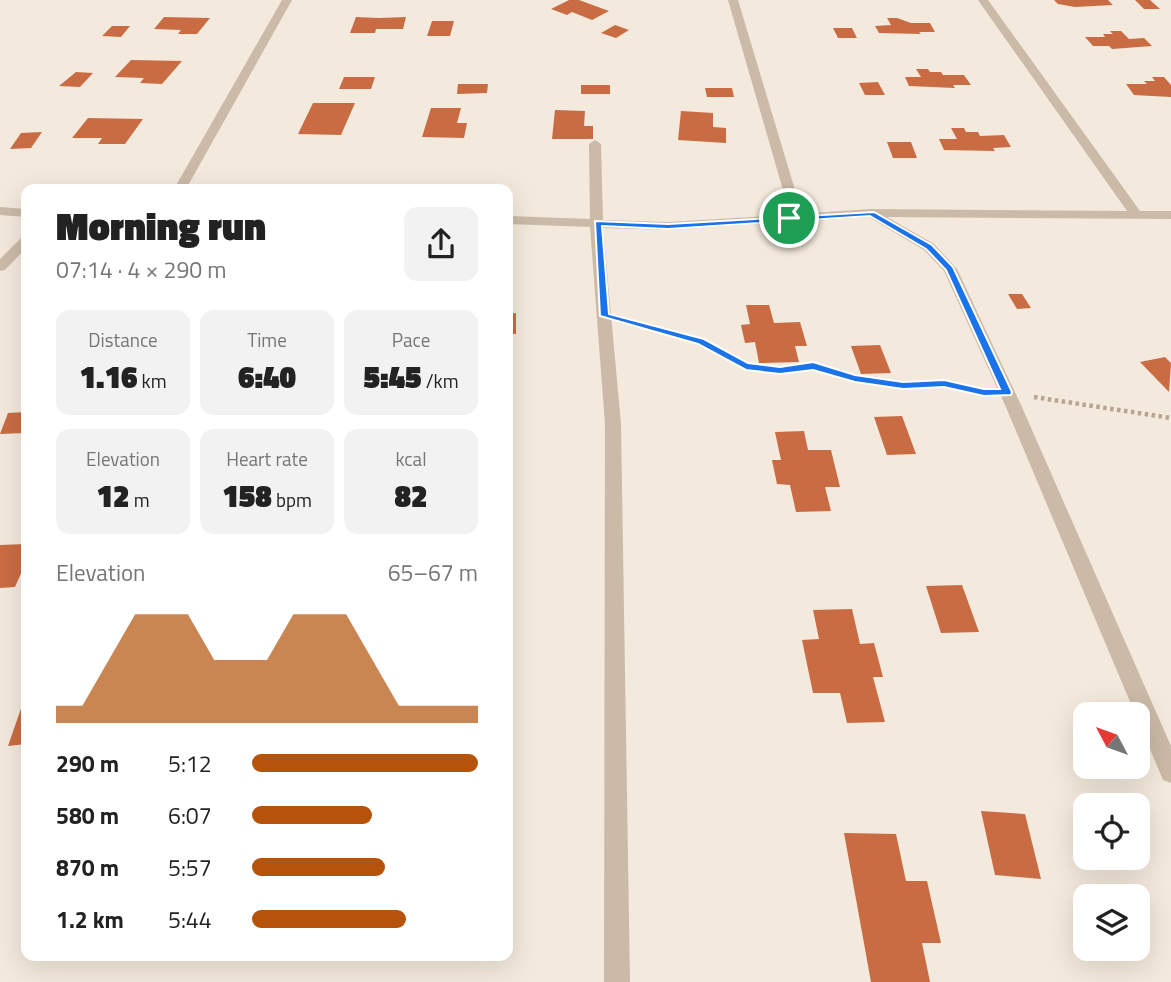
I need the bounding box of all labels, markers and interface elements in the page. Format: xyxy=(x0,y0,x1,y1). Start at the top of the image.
pin xyxy=(759,188,819,248)
text: Morning run xyxy=(56,197,266,255)
icon: arrive xyxy=(770,199,808,237)
button: share xyxy=(404,207,478,281)
text: 07:14 · 4 × 290 m xyxy=(56,252,226,287)
text: Distance xyxy=(88,325,158,354)
text: Time xyxy=(247,325,287,354)
text: Pace xyxy=(392,325,430,354)
text: 1.16 xyxy=(79,354,137,400)
text: 6:40 xyxy=(238,354,296,400)
text: 5:45 xyxy=(363,354,422,400)
text: km xyxy=(137,366,167,395)
text: /km xyxy=(422,366,459,395)
text: Elevation xyxy=(86,444,160,473)
text: Heart rate xyxy=(226,444,308,473)
text: kcal xyxy=(395,444,427,473)
text: 12 xyxy=(96,473,129,519)
text: 158 xyxy=(222,473,272,519)
text: 82 xyxy=(395,473,428,519)
text: m xyxy=(129,485,150,514)
text: bpm xyxy=(272,485,312,514)
text: Elevation xyxy=(56,555,145,590)
text: 65–67 m xyxy=(388,555,478,590)
north arrow xyxy=(1073,702,1150,779)
map controls xyxy=(1073,702,1150,961)
text: 290 m xyxy=(56,746,119,781)
text: 5:12 xyxy=(168,746,212,781)
button: locate xyxy=(1073,793,1150,870)
text: 580 m xyxy=(56,798,119,833)
text: 6:07 xyxy=(168,798,212,833)
text: 870 m xyxy=(56,850,119,885)
text: 5:57 xyxy=(168,850,212,885)
button: layers xyxy=(1073,884,1150,961)
text: 1.2 km xyxy=(56,902,124,937)
text: 5:44 xyxy=(168,902,212,937)

